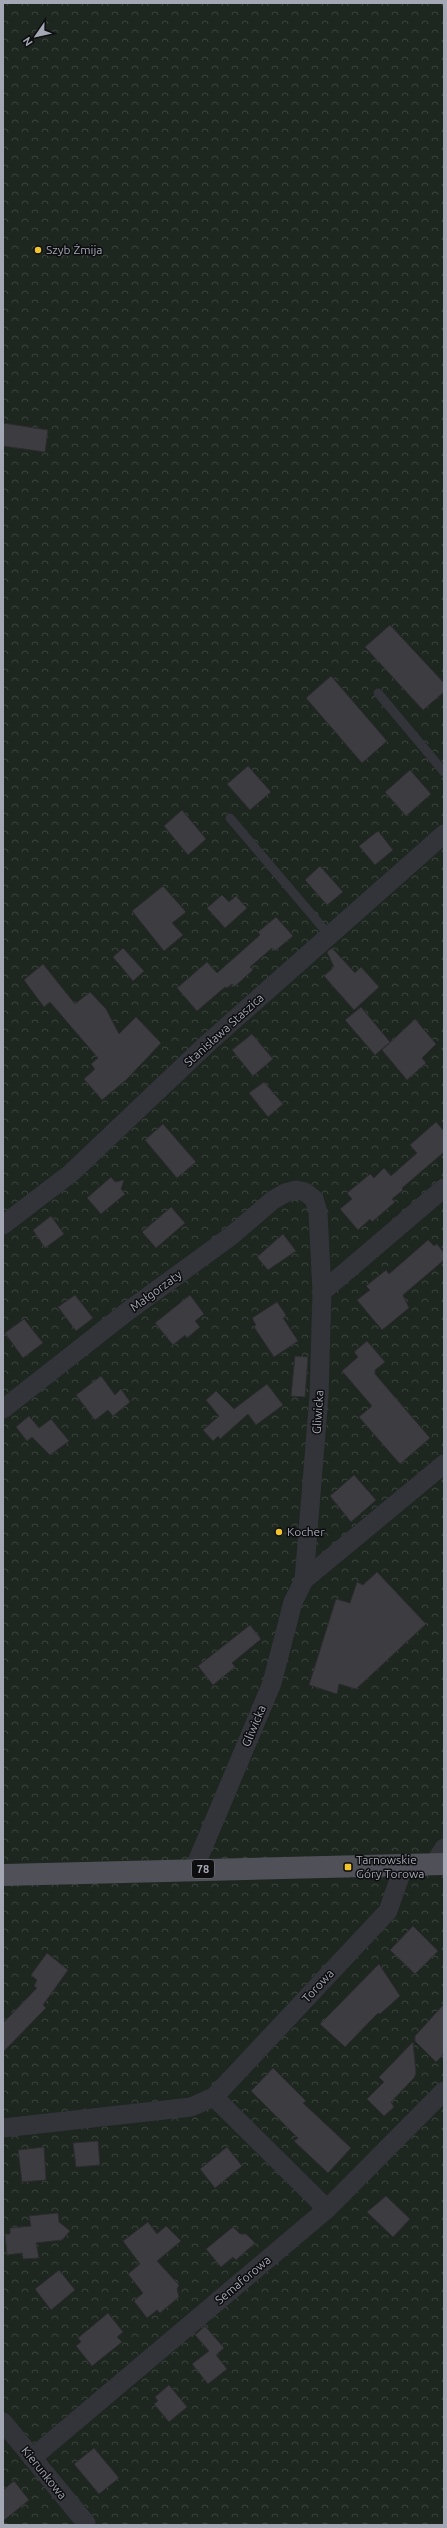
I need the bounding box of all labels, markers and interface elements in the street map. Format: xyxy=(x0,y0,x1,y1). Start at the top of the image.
north arrow xyxy=(16,16,56,56)
text: N xyxy=(20,35,35,48)
place label: Szyb Żmija xyxy=(46,243,103,256)
marker: Szyb Żmija xyxy=(33,245,43,255)
street label: Stanisława Staszica xyxy=(181,991,266,1069)
street label: Małgorzaty xyxy=(127,1267,184,1314)
street label: Gliwicka xyxy=(309,1390,326,1434)
place label: Kocher xyxy=(287,1525,325,1538)
marker: Kocher xyxy=(274,1527,284,1537)
street label: Gliwicka xyxy=(239,1703,268,1749)
place label: Tarnowskie Góry Torowa xyxy=(356,1853,424,1880)
road number: 78 xyxy=(192,1860,214,1878)
marker: Tarnowskie Góry Torowa xyxy=(343,1862,353,1872)
street label: Torowa xyxy=(299,1967,336,2005)
street label: Semaforowa xyxy=(212,2253,273,2306)
street label: Kierunkowa xyxy=(19,2444,69,2502)

